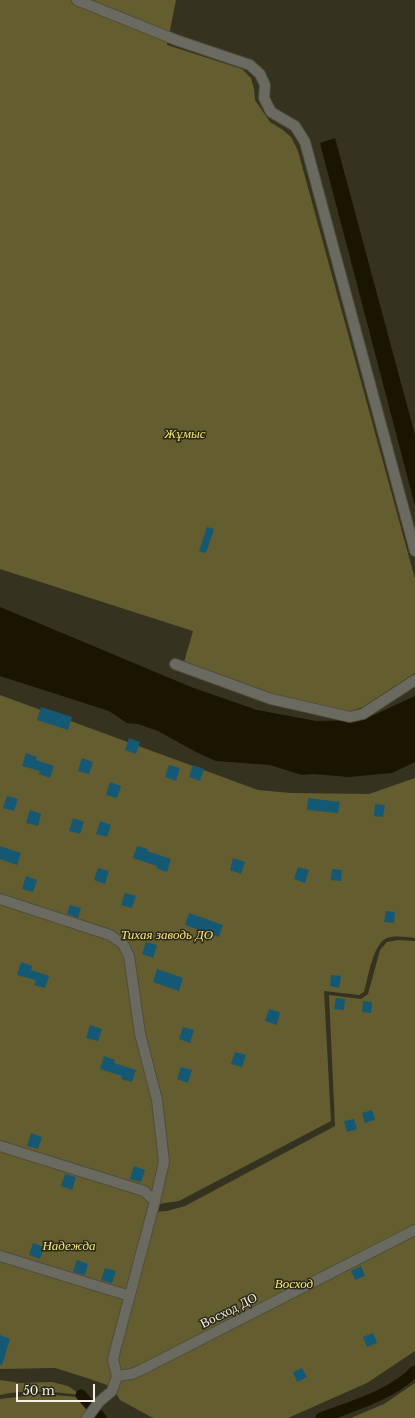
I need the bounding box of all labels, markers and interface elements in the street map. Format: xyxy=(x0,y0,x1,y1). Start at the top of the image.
park label: Жұмыс xyxy=(164,426,206,442)
park label: Тихая заводь ДО xyxy=(121,927,213,943)
park label: Надежда xyxy=(42,1238,96,1254)
park label: Восход xyxy=(275,1276,313,1292)
street label: Восход ДО xyxy=(198,1290,260,1332)
scale bar xyxy=(18,1376,97,1402)
text: 50 m xyxy=(23,1383,55,1398)

